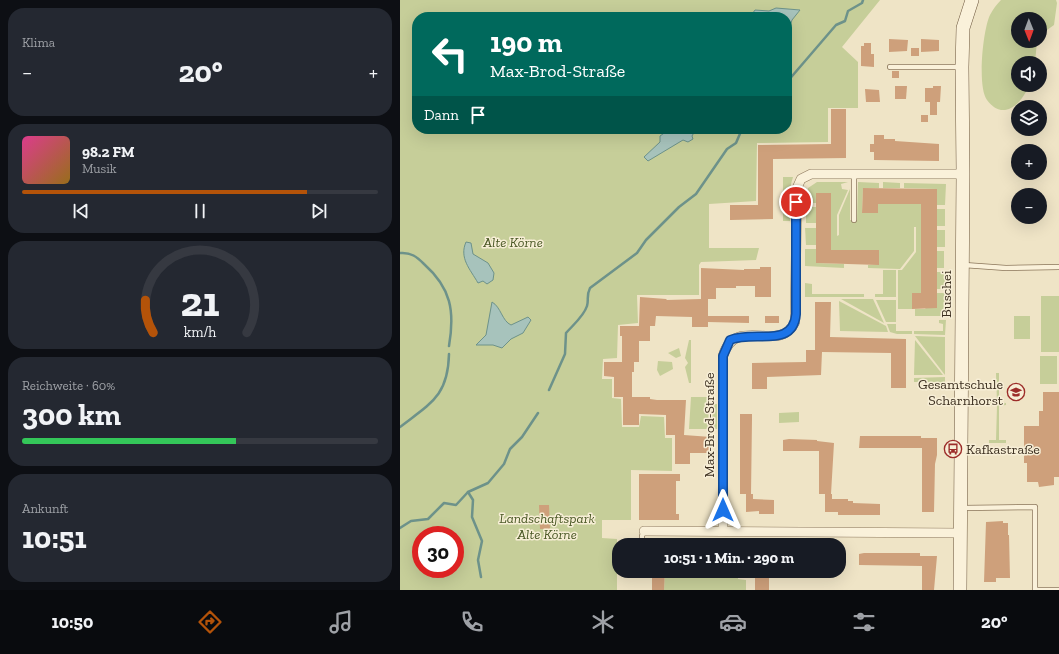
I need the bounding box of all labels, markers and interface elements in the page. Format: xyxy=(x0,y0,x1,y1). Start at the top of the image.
north arrow xyxy=(1011,12,1047,48)
map controls xyxy=(1011,12,1047,224)
text: 190 m xyxy=(490,26,562,59)
icon: left xyxy=(424,28,476,80)
text: Klima xyxy=(22,35,55,50)
text: 20° xyxy=(178,54,223,90)
button: sound xyxy=(1011,56,1047,92)
text: − xyxy=(22,59,32,86)
text: + xyxy=(369,59,378,86)
text: Max-Brod-Straße xyxy=(490,60,625,82)
button: layers xyxy=(1011,100,1047,136)
icon: arrive xyxy=(467,104,489,126)
text: Dann xyxy=(424,106,459,124)
text: 98.2 FM xyxy=(82,143,134,161)
button: + xyxy=(1011,144,1047,180)
text: Musik xyxy=(82,161,117,176)
pin xyxy=(779,185,813,219)
button: − xyxy=(1011,188,1047,224)
icon: arrive xyxy=(785,191,807,213)
icon: previous xyxy=(70,200,92,222)
icon: pause xyxy=(189,200,211,222)
icon: next xyxy=(308,200,330,222)
park label: Alte Körne xyxy=(482,234,543,251)
street label: Buschei xyxy=(938,270,955,318)
text: 21 xyxy=(180,277,220,327)
text: km/h xyxy=(184,324,216,341)
street label: Max-Brod-Straße xyxy=(701,372,718,478)
place label: Gesamtschule Scharnhorst xyxy=(918,376,1004,409)
text: Reichweite · 60% xyxy=(22,378,115,393)
school or university icon: Gesamtschule Scharnhorst xyxy=(1006,382,1026,402)
text: 300 km xyxy=(22,397,121,433)
bus stop icon: Kafkastraße xyxy=(943,439,963,459)
place label: Kafkastraße xyxy=(966,441,1040,458)
position arrow xyxy=(702,489,744,531)
text: Ankunft xyxy=(22,501,68,516)
park label: Landschaftspark Alte Körne xyxy=(499,510,595,543)
text: 10:51 xyxy=(22,520,87,556)
speed limit sign: 30 xyxy=(412,526,464,578)
text: 10:51 · 1 Min. · 290 m xyxy=(664,549,794,567)
icon: directions xyxy=(196,608,224,636)
icon: music xyxy=(327,608,355,636)
icon: phone xyxy=(458,608,486,636)
icon: climate xyxy=(589,608,617,636)
icon: car xyxy=(719,608,747,636)
icon: filters xyxy=(850,608,878,636)
text: 10:50 xyxy=(51,611,93,633)
text: 20° xyxy=(981,611,1008,633)

